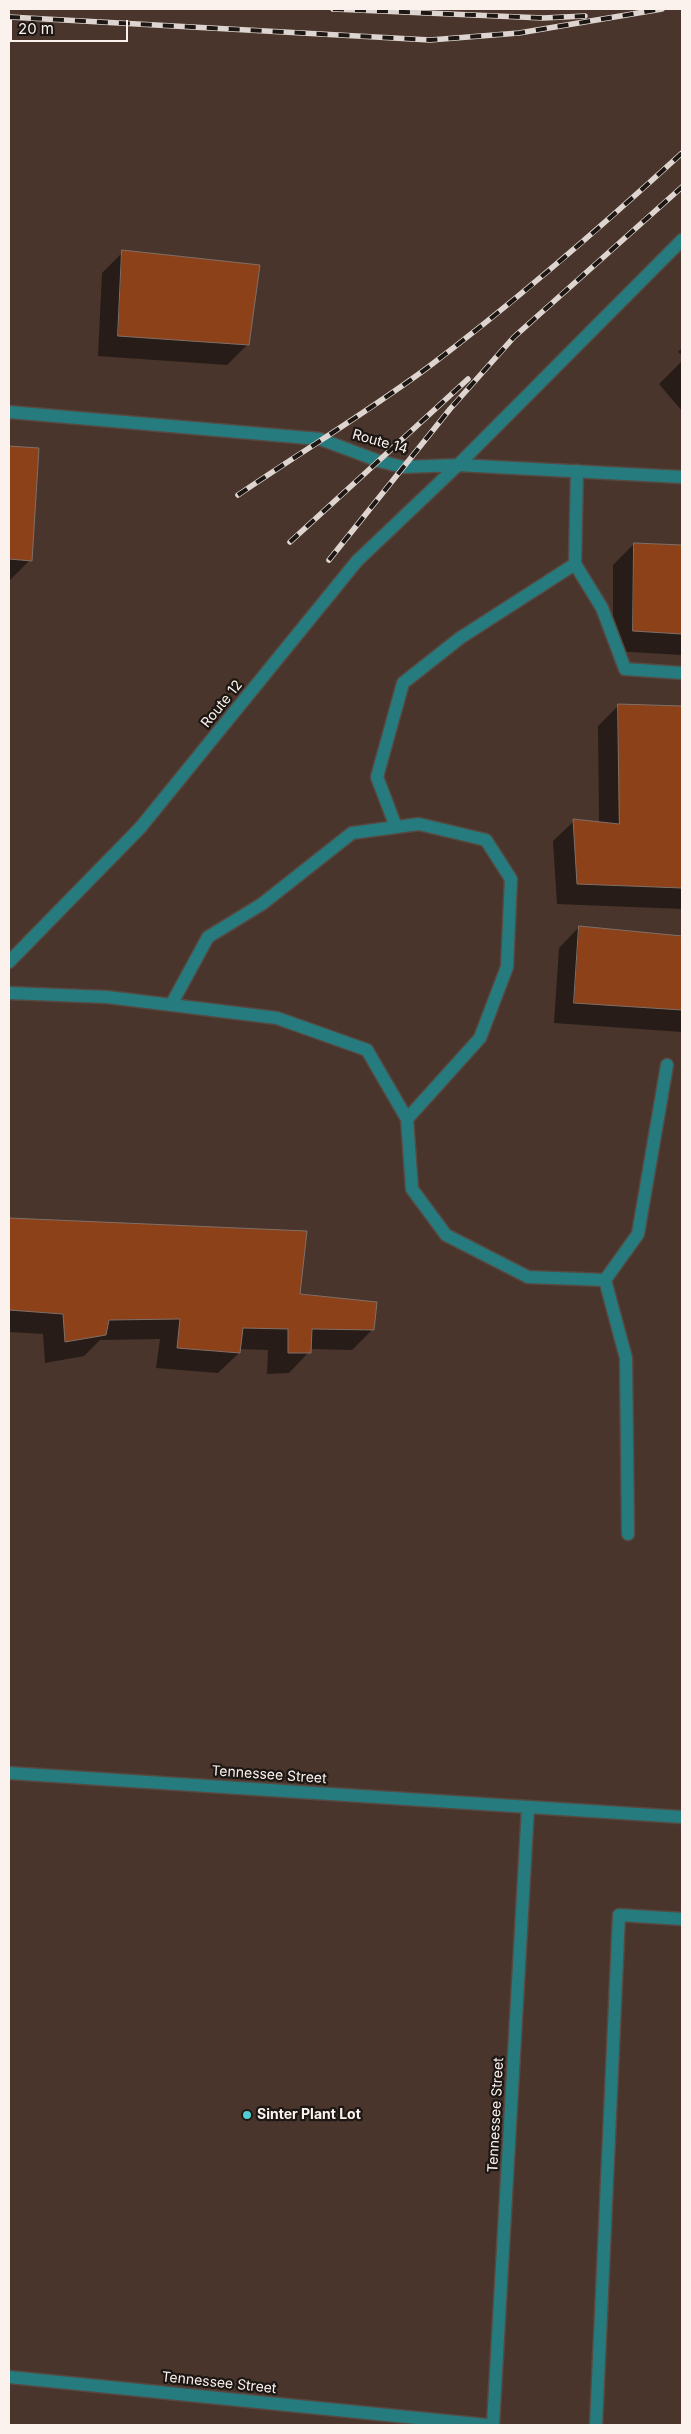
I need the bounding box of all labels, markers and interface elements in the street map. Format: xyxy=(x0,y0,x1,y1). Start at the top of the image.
scale bar xyxy=(12,10,130,42)
text: 20 m xyxy=(18,19,54,38)
street label: Route 14 xyxy=(350,426,410,458)
street label: Route 12 xyxy=(198,677,246,731)
street label: Tennessee Street xyxy=(211,1763,327,1787)
street label: Tennessee Street xyxy=(485,2057,507,2173)
place label: Sinter Plant Lot xyxy=(257,2107,361,2123)
marker: Sinter Plant Lot xyxy=(241,2109,253,2121)
street label: Tennessee Street xyxy=(161,2369,277,2397)

